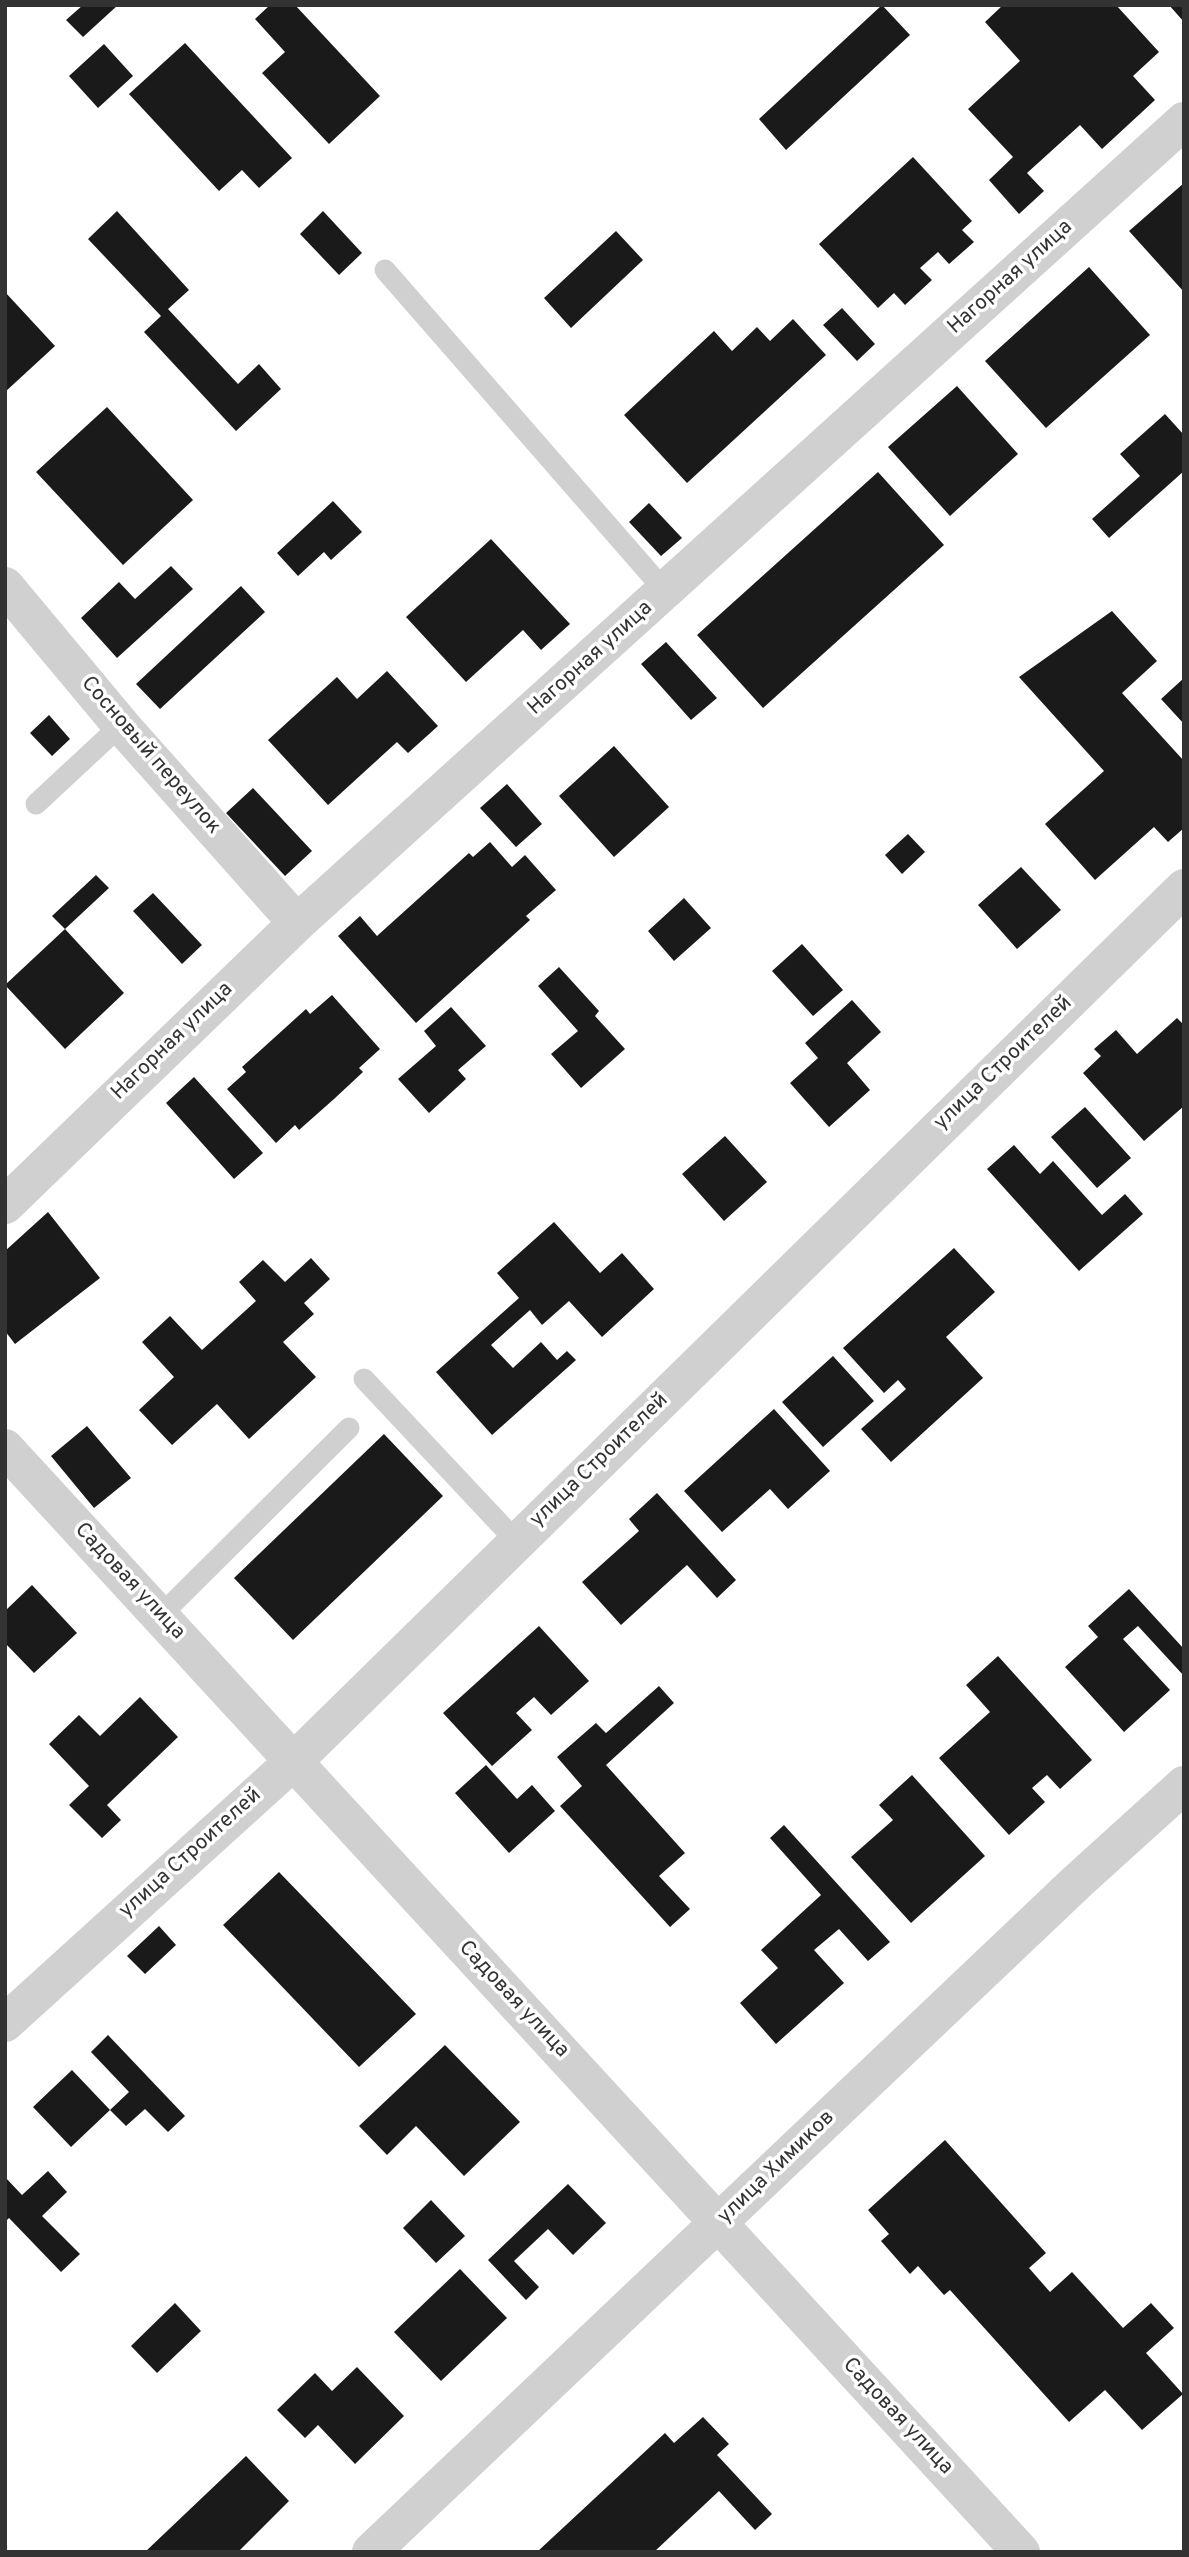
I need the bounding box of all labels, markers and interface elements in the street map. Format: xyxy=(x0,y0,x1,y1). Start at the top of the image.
street label: Нагорная улица xyxy=(944,215,1078,341)
street label: Нагорная улица xyxy=(524,596,658,722)
street label: Сосновый переулок xyxy=(75,672,225,840)
street label: Нагорная улица xyxy=(107,978,239,1106)
street label: улица Строителей xyxy=(930,992,1078,1136)
street label: улица Строителей xyxy=(526,1389,674,1533)
street label: Садовая улица xyxy=(68,1518,190,1646)
street label: улица Строителей xyxy=(115,1784,267,1924)
street label: Садовая улица xyxy=(452,1936,574,2064)
street label: улица Химиков xyxy=(713,2106,841,2230)
street label: Садовая улица xyxy=(836,2353,958,2481)

